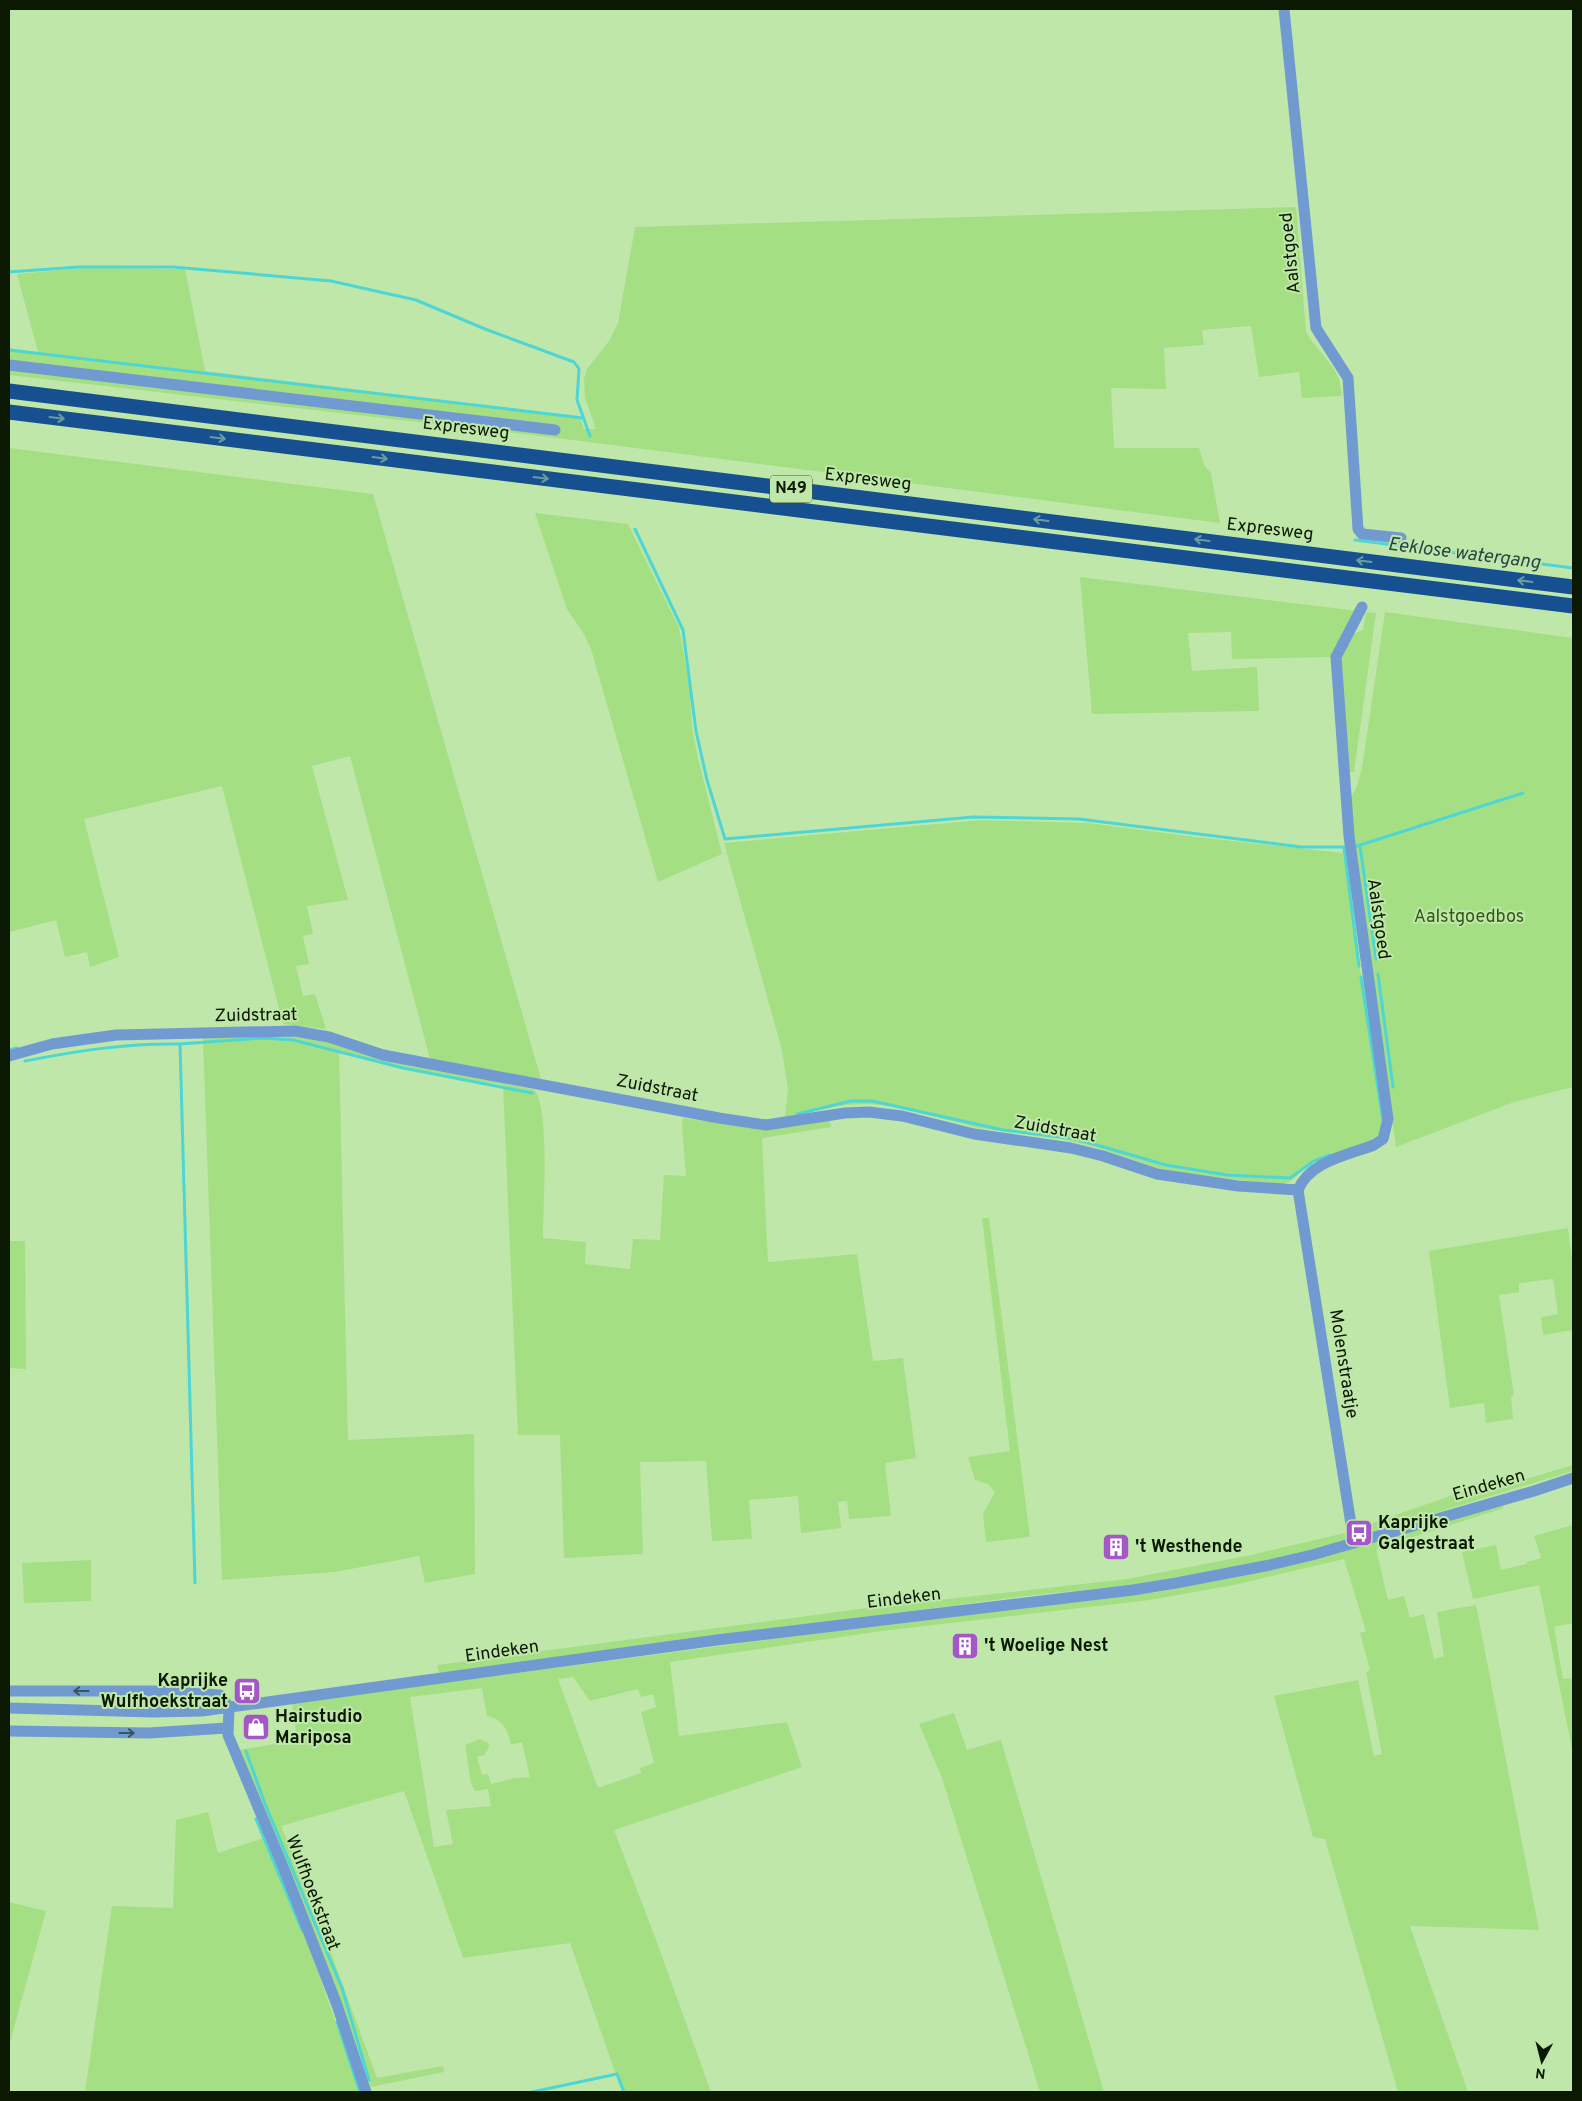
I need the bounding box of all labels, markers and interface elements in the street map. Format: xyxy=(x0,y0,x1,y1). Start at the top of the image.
street label: Aalstgoed xyxy=(1275,211,1307,295)
street label: Expresweg xyxy=(421,412,511,446)
one-way arrow xyxy=(49,413,65,423)
one-way arrow xyxy=(210,433,226,443)
one-way arrow xyxy=(371,453,387,463)
street label: Expresweg xyxy=(823,463,913,497)
one-way arrow xyxy=(533,473,549,483)
road number: N49 xyxy=(770,476,812,502)
street label: Expresweg xyxy=(1225,513,1315,547)
one-way arrow xyxy=(1033,515,1049,525)
water label: Eeklose watergang xyxy=(1386,533,1542,575)
one-way arrow xyxy=(1195,535,1211,545)
one-way arrow xyxy=(1356,555,1372,565)
one-way arrow xyxy=(1517,576,1533,586)
street label: Aalstgoed xyxy=(1361,877,1395,961)
park label: Aalstgoedbos xyxy=(1414,906,1524,929)
street label: Zuidstraat xyxy=(214,1004,298,1028)
street label: Zuidstraat xyxy=(614,1070,700,1108)
street label: Zuidstraat xyxy=(1012,1111,1098,1149)
street label: Molenstraatje xyxy=(1323,1308,1363,1420)
street label: Eindeken xyxy=(1450,1465,1528,1507)
place label: Kaprijke Galgestraat xyxy=(1378,1512,1475,1556)
bus stop icon: Kaprijke Galgestraat xyxy=(1344,1518,1374,1548)
building icon: 't Westhende xyxy=(1101,1532,1131,1562)
place label: 't Westhende xyxy=(1135,1536,1243,1559)
street label: Eindeken xyxy=(866,1583,942,1615)
building icon: 't Woelige Nest xyxy=(950,1631,980,1661)
street label: Eindeken xyxy=(463,1635,541,1669)
place label: 't Woelige Nest xyxy=(984,1635,1108,1658)
place label: Kaprijke Wulfhoekstraat xyxy=(101,1670,228,1714)
bus stop icon: Kaprijke Wulfhoekstraat xyxy=(232,1676,262,1706)
one-way arrow xyxy=(74,1686,90,1696)
place label: Hairstudio Mariposa xyxy=(275,1706,363,1750)
shop icon: Hairstudio Mariposa xyxy=(241,1712,271,1742)
one-way arrow xyxy=(119,1728,135,1738)
street label: Wulfhoekstraat xyxy=(279,1832,345,1954)
north arrow xyxy=(1517,2036,1567,2086)
text: N xyxy=(1535,2063,1547,2081)

